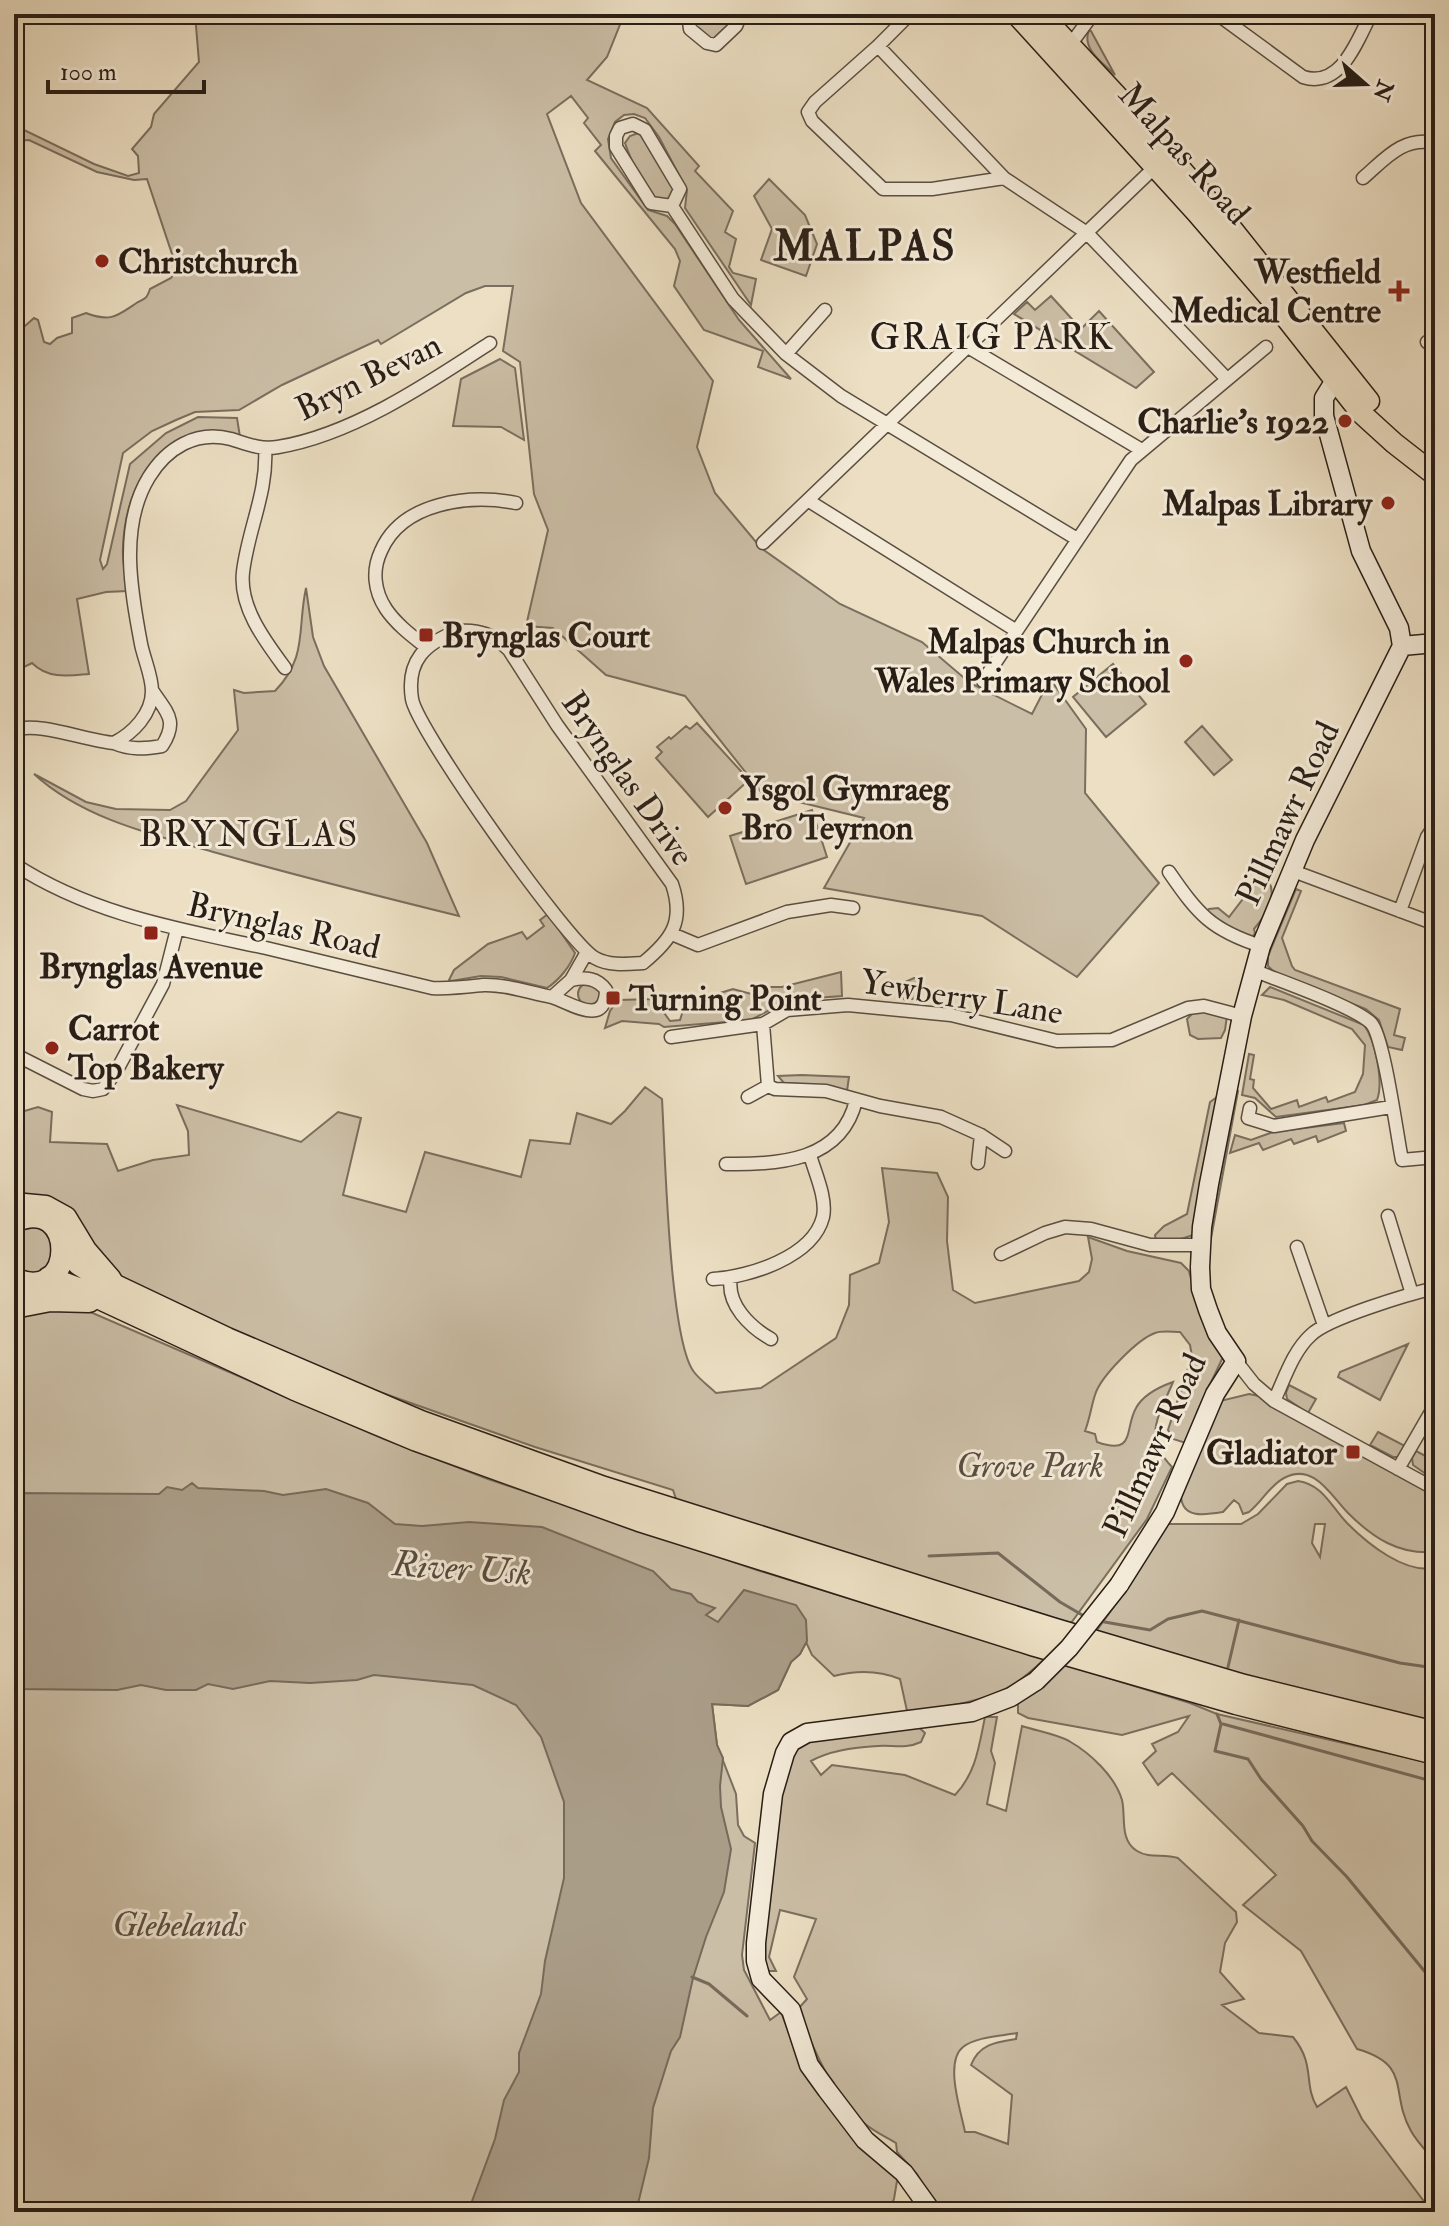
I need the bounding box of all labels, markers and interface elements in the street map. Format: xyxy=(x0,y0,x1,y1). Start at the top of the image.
scale bar xyxy=(48,44,204,94)
north arrow xyxy=(1325,44,1405,124)
text: 100 m xyxy=(60,57,117,88)
street label: Malpas Road xyxy=(1109,74,1259,234)
text: N xyxy=(1366,76,1400,105)
district label: MALPAS xyxy=(772,221,957,273)
place label: Christchurch xyxy=(118,241,298,284)
place label: Westfield Medical Centre xyxy=(1170,251,1382,333)
marker: Christchurch xyxy=(93,252,111,270)
marker: Westfield Medical Centre xyxy=(1388,280,1410,302)
district label: GRAIG PARK xyxy=(870,315,1114,360)
street label: Bryn Bevan xyxy=(289,324,449,431)
place label: Charlie's 1922 xyxy=(1137,401,1329,444)
marker: Charlie's 1922 xyxy=(1336,412,1354,430)
place label: Malpas Library xyxy=(1161,483,1373,526)
marker: Malpas Library xyxy=(1379,494,1397,512)
place label: Brynglas Court xyxy=(442,615,650,658)
place label: Malpas Church in Wales Primary School xyxy=(874,621,1170,703)
marker: Brynglas Court xyxy=(417,626,435,644)
marker: Malpas Church in Wales Primary School xyxy=(1177,652,1195,670)
street label: Brynglas Drive xyxy=(552,683,704,874)
street label: Pillmawr Road xyxy=(1227,715,1350,912)
place label: Ysgol Gymraeg Bro Teyrnon xyxy=(740,768,951,850)
marker: Ysgol Gymraeg Bro Teyrnon xyxy=(716,799,734,817)
district label: BRYNGLAS xyxy=(139,812,359,857)
street label: Brynglas Road xyxy=(183,883,385,970)
marker: Brynglas Avenue xyxy=(142,924,160,942)
place label: Brynglas Avenue xyxy=(39,946,264,989)
street label: Yewberry Lane xyxy=(858,960,1066,1035)
place label: Turning Point xyxy=(628,978,822,1021)
marker: Turning Point xyxy=(604,989,622,1007)
place label: Carrot Top Bakery xyxy=(67,1008,224,1090)
marker: Carrot Top Bakery xyxy=(43,1039,61,1057)
street label: Pillmawr Road xyxy=(1094,1347,1217,1544)
place label: Gladiator xyxy=(1206,1432,1338,1475)
marker: Gladiator xyxy=(1344,1443,1362,1461)
park label: Grove Park xyxy=(956,1445,1104,1488)
water label: River Usk xyxy=(390,1541,533,1596)
park label: Glebelands xyxy=(112,1904,246,1947)

